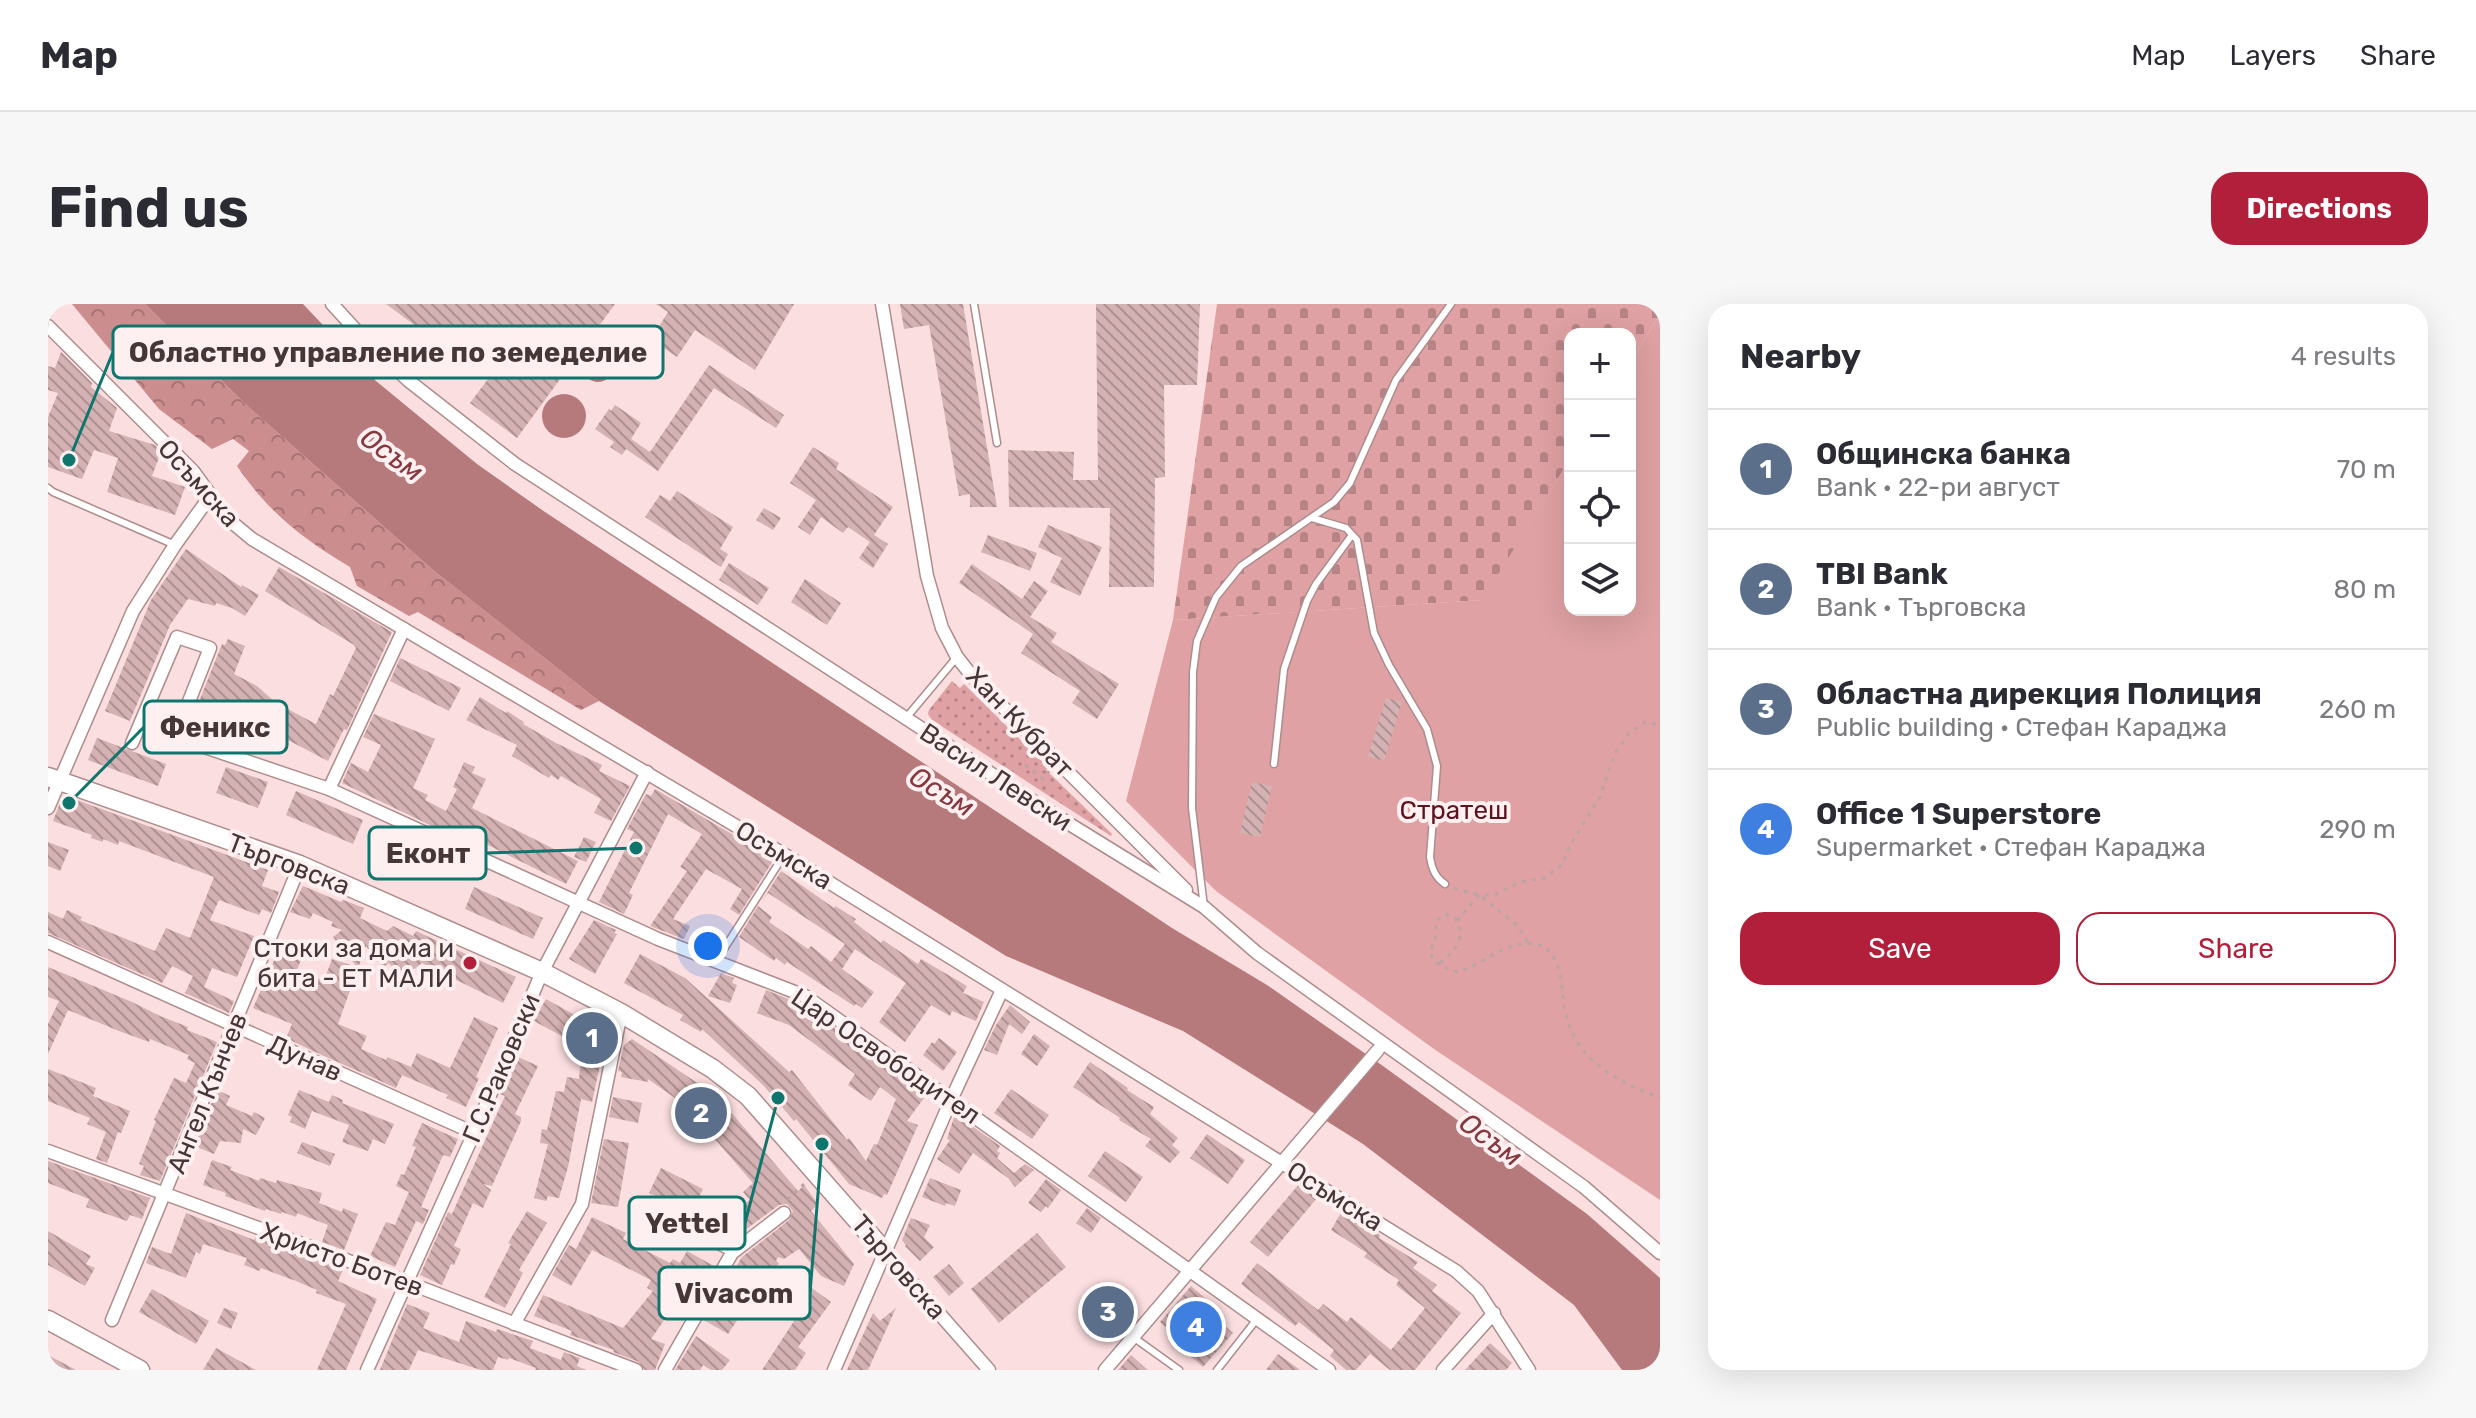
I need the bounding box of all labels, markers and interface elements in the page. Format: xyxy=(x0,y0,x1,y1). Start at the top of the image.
text: Map xyxy=(40,32,118,78)
text: Map xyxy=(2131,39,2186,72)
text: Layers xyxy=(2230,39,2316,72)
text: Share xyxy=(2360,39,2436,72)
button: Directions xyxy=(2211,172,2428,245)
text: Find us xyxy=(48,175,249,241)
callout: Областно управление по земеделие xyxy=(113,326,663,378)
map controls xyxy=(1564,328,1636,616)
button: + xyxy=(1564,328,1636,400)
text: Областно управление по земеделие xyxy=(129,336,647,369)
text: Nearby xyxy=(1740,336,1861,377)
text: 4 results xyxy=(2291,341,2396,372)
button: − xyxy=(1564,400,1636,472)
water label: Осъм xyxy=(354,421,430,488)
street label: Осъмска xyxy=(151,433,246,534)
text: Общинска банка xyxy=(1816,436,2071,472)
text: 1 xyxy=(1760,454,1772,485)
text: 70 m xyxy=(2337,454,2396,485)
button: locate xyxy=(1564,472,1636,544)
text: Bank · 22-ри август xyxy=(1816,472,2060,503)
button: layers xyxy=(1564,544,1636,616)
text: TBI Bank xyxy=(1816,556,1948,592)
text: 2 xyxy=(1758,574,1774,605)
text: 80 m xyxy=(2333,574,2396,605)
text: Bank · Търговска xyxy=(1816,592,2026,623)
street label: Хан Кубрат xyxy=(960,661,1080,784)
text: Областна дирекция Полиция xyxy=(1816,676,2262,712)
text: 3 xyxy=(1757,694,1775,725)
text: 260 m xyxy=(2319,694,2396,725)
callout: Феникс xyxy=(144,701,287,753)
text: Феникс xyxy=(159,711,271,744)
text: Public building · Стефан Караджа xyxy=(1816,712,2227,743)
street label: Васил Левски xyxy=(914,717,1078,838)
water label: Осъм xyxy=(903,759,980,823)
park label: Стратеш xyxy=(1400,795,1508,826)
text: Office 1 Superstore xyxy=(1816,796,2101,832)
text: 4 xyxy=(1757,814,1775,845)
text: 290 m xyxy=(2319,814,2396,845)
street label: Осъмска xyxy=(730,815,838,896)
street label: Търговска xyxy=(223,827,354,902)
callout: Еконт xyxy=(369,827,486,879)
text: Supermarket · Стефан Караджа xyxy=(1816,832,2206,863)
text: Еконт xyxy=(386,837,470,870)
button: Save xyxy=(1740,912,2060,985)
button: Share xyxy=(2076,912,2396,985)
your location xyxy=(688,926,728,966)
place label: Стоки за дома и бита - ЕТ МАЛИ xyxy=(253,933,454,994)
marker: Стоки за дома и бита - ЕТ МАЛИ xyxy=(461,954,479,972)
street label: Цар Освободител xyxy=(785,982,986,1131)
street label: Г.С.Раковски xyxy=(456,989,547,1147)
street label: Ангел Кънчев xyxy=(161,1008,254,1178)
pin: 1 xyxy=(566,1008,618,1068)
street label: Дунав xyxy=(263,1029,346,1088)
pin: 2 xyxy=(675,1083,727,1143)
water label: Осъм xyxy=(1453,1106,1529,1173)
street label: Осъмска xyxy=(1281,1155,1388,1238)
callout: Yettel xyxy=(629,1197,745,1249)
text: Yettel xyxy=(645,1207,729,1240)
street label: Търговска xyxy=(845,1209,952,1326)
street label: Христо Ботев xyxy=(256,1216,427,1303)
callout: Vivacom xyxy=(659,1267,810,1319)
text: Vivacom xyxy=(675,1277,793,1310)
pin: 3 xyxy=(1082,1282,1134,1342)
pin: 4 xyxy=(1170,1297,1222,1357)

